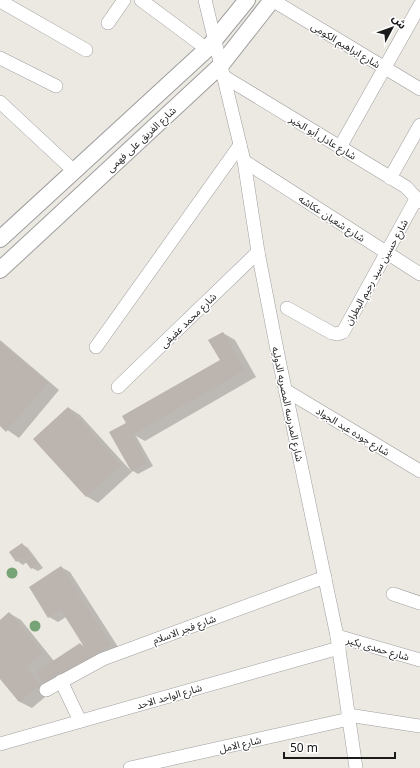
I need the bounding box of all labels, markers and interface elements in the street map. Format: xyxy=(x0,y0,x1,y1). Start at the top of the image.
north arrow xyxy=(372,8,412,48)
text: ش xyxy=(389,11,411,32)
street label: شارع ابراهيم الكومى xyxy=(308,19,383,72)
street label: شارع الفريق على فهمى xyxy=(103,103,179,176)
street label: شارع عادل أبو الخير xyxy=(286,111,359,163)
street label: شارع شعبان عكاشه xyxy=(295,191,368,246)
street label: شارع حسين سيد رحيم البطران xyxy=(341,216,412,328)
street label: شارع محمد عفيفى xyxy=(157,289,220,351)
street label: شارع المدرسه المصريه الدوليه xyxy=(268,345,307,463)
street label: شارع جوده عبد الجواد xyxy=(313,403,393,459)
street label: شارع فجر الاسلام xyxy=(150,611,218,649)
street label: شارع حمدى بكير xyxy=(344,632,411,665)
street label: شارع الواحد الاحد xyxy=(135,680,204,713)
street label: شارع الامل xyxy=(218,732,263,757)
scale bar xyxy=(284,734,395,760)
text: 50 m xyxy=(290,739,318,756)

